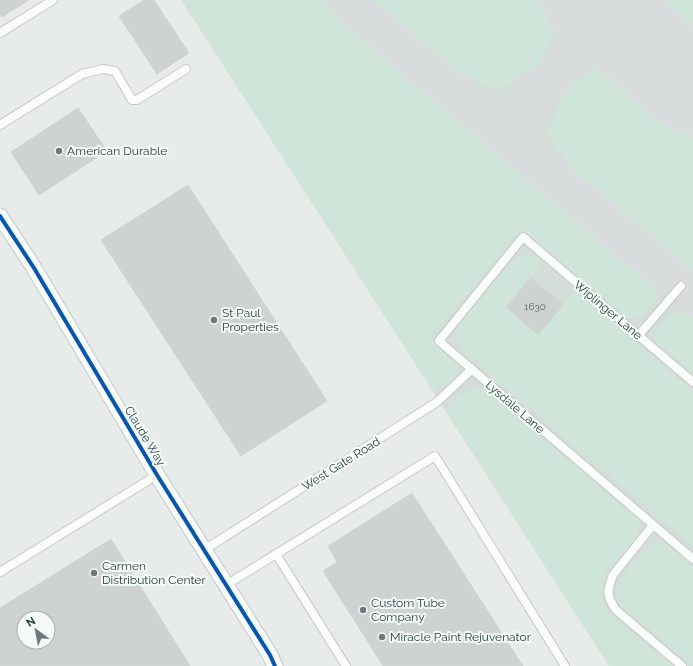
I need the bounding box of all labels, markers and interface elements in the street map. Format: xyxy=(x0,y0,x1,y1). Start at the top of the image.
place label: American Durable xyxy=(67,144,167,158)
marker: American Durable xyxy=(54,146,64,156)
street label: Wiplinger Lane xyxy=(571,277,645,343)
house number: 1630 xyxy=(524,301,546,312)
place label: St Paul Properties xyxy=(222,306,279,334)
marker: St Paul Properties xyxy=(209,315,219,325)
street label: Lysdale Lane xyxy=(483,378,547,436)
street label: Claude Way xyxy=(122,404,169,469)
street label: West Gate Road xyxy=(299,434,383,494)
place label: Carmen Distribution Center xyxy=(102,559,206,587)
marker: Carmen Distribution Center xyxy=(89,568,99,578)
place label: Custom Tube Company xyxy=(371,596,445,624)
marker: Custom Tube Company xyxy=(358,605,368,615)
north arrow xyxy=(16,610,56,650)
text: N xyxy=(24,614,38,630)
place label: Miracle Paint Rejuvenator xyxy=(390,630,532,644)
marker: Miracle Paint Rejuvenator xyxy=(377,632,387,642)

